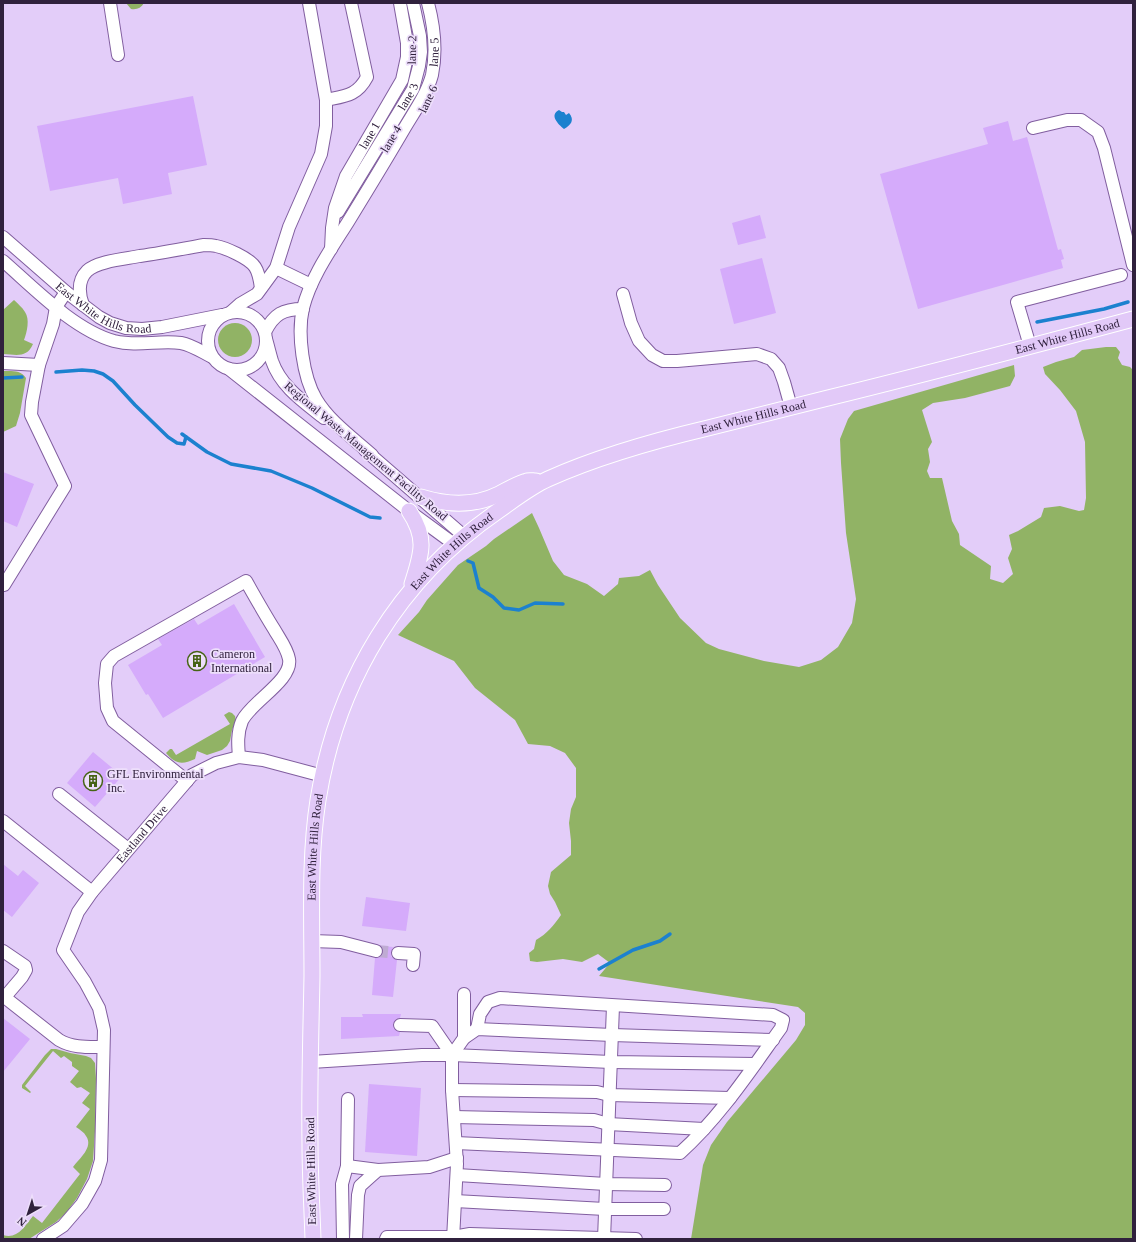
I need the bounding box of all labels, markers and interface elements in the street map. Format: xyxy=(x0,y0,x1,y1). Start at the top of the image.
street label: lane 2 xyxy=(405,35,419,65)
street label: lane 5 xyxy=(426,37,442,68)
street label: lane 3 xyxy=(395,82,421,113)
street label: lane 6 xyxy=(416,83,440,115)
street label: lane 1 xyxy=(356,119,383,152)
street label: lane 4 xyxy=(378,123,404,155)
street label: East White Hills Road xyxy=(53,279,152,336)
street label: East White Hills Road xyxy=(1014,316,1121,357)
street label: Regional Waste Management Facility Road xyxy=(282,379,450,523)
street label: East White Hills Road xyxy=(700,397,807,436)
street label: East White Hills Road xyxy=(407,510,496,593)
place label: Cameron International xyxy=(211,647,273,675)
building icon: Cameron International xyxy=(186,650,208,672)
place label: GFL Environmental Inc. xyxy=(107,767,204,795)
building icon: GFL Environmental Inc. xyxy=(82,770,104,792)
street label: East White Hills Road xyxy=(305,793,326,901)
street label: Eastland Drive xyxy=(113,802,170,866)
street label: East White Hills Road xyxy=(303,1117,319,1225)
north arrow xyxy=(8,1194,48,1234)
text: N xyxy=(15,1215,29,1229)

